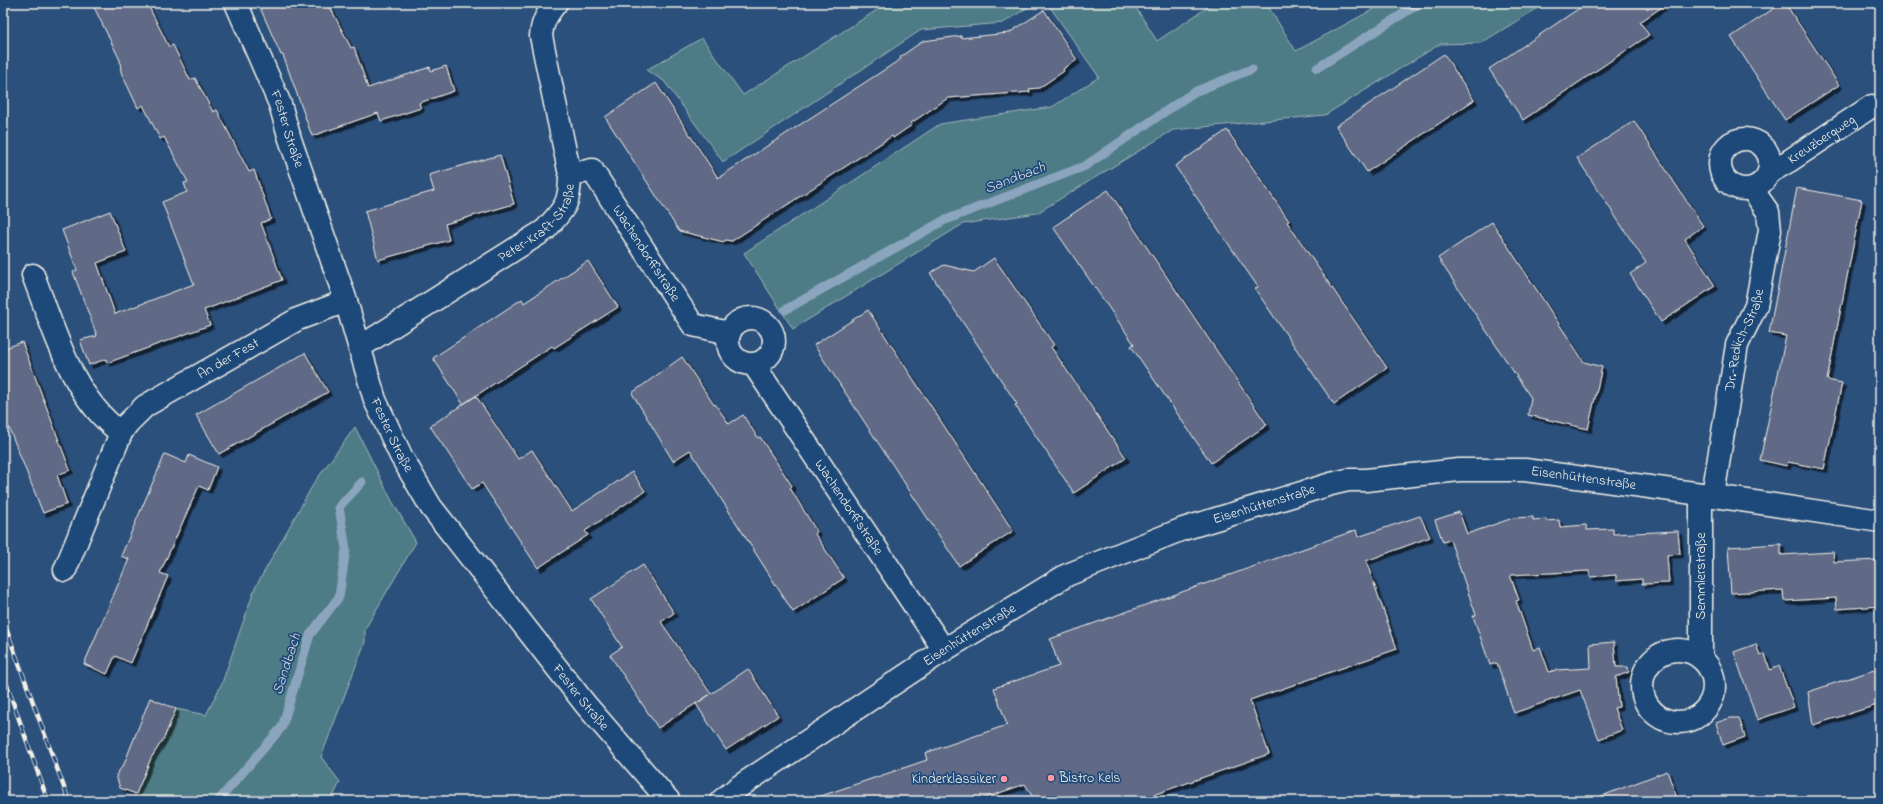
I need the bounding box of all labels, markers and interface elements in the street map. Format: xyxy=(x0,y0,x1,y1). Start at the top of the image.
street label: Fester Straße xyxy=(264,86,310,171)
street label: Kreuzbergweg xyxy=(1783,109,1860,170)
water label: Sandbach xyxy=(981,156,1049,200)
street label: Peter-Kraft-Straße xyxy=(494,182,580,268)
street label: Wachendorffstraße xyxy=(607,201,686,306)
street label: Dr.-Redlich-Straße xyxy=(1719,287,1770,393)
street label: An der Fest xyxy=(193,333,263,385)
street label: Fester Straße xyxy=(364,393,419,477)
street label: Wachendorffstraße xyxy=(809,455,889,560)
street label: Eisenhüttenstraße xyxy=(1530,460,1638,496)
street label: Eisenhüttenstraße xyxy=(1210,479,1319,530)
street label: Semmlerstraße xyxy=(1691,532,1712,620)
street label: Eisenhüttenstraße xyxy=(919,598,1021,672)
water label: Sandbach xyxy=(267,630,308,698)
street label: Fester Straße xyxy=(546,659,615,736)
place label: Bistro Kels xyxy=(1058,768,1120,789)
place label: Kinderklassiker xyxy=(912,769,997,790)
marker: Bistro Kels xyxy=(1046,773,1056,783)
marker: Kinderklassiker xyxy=(999,774,1009,784)

